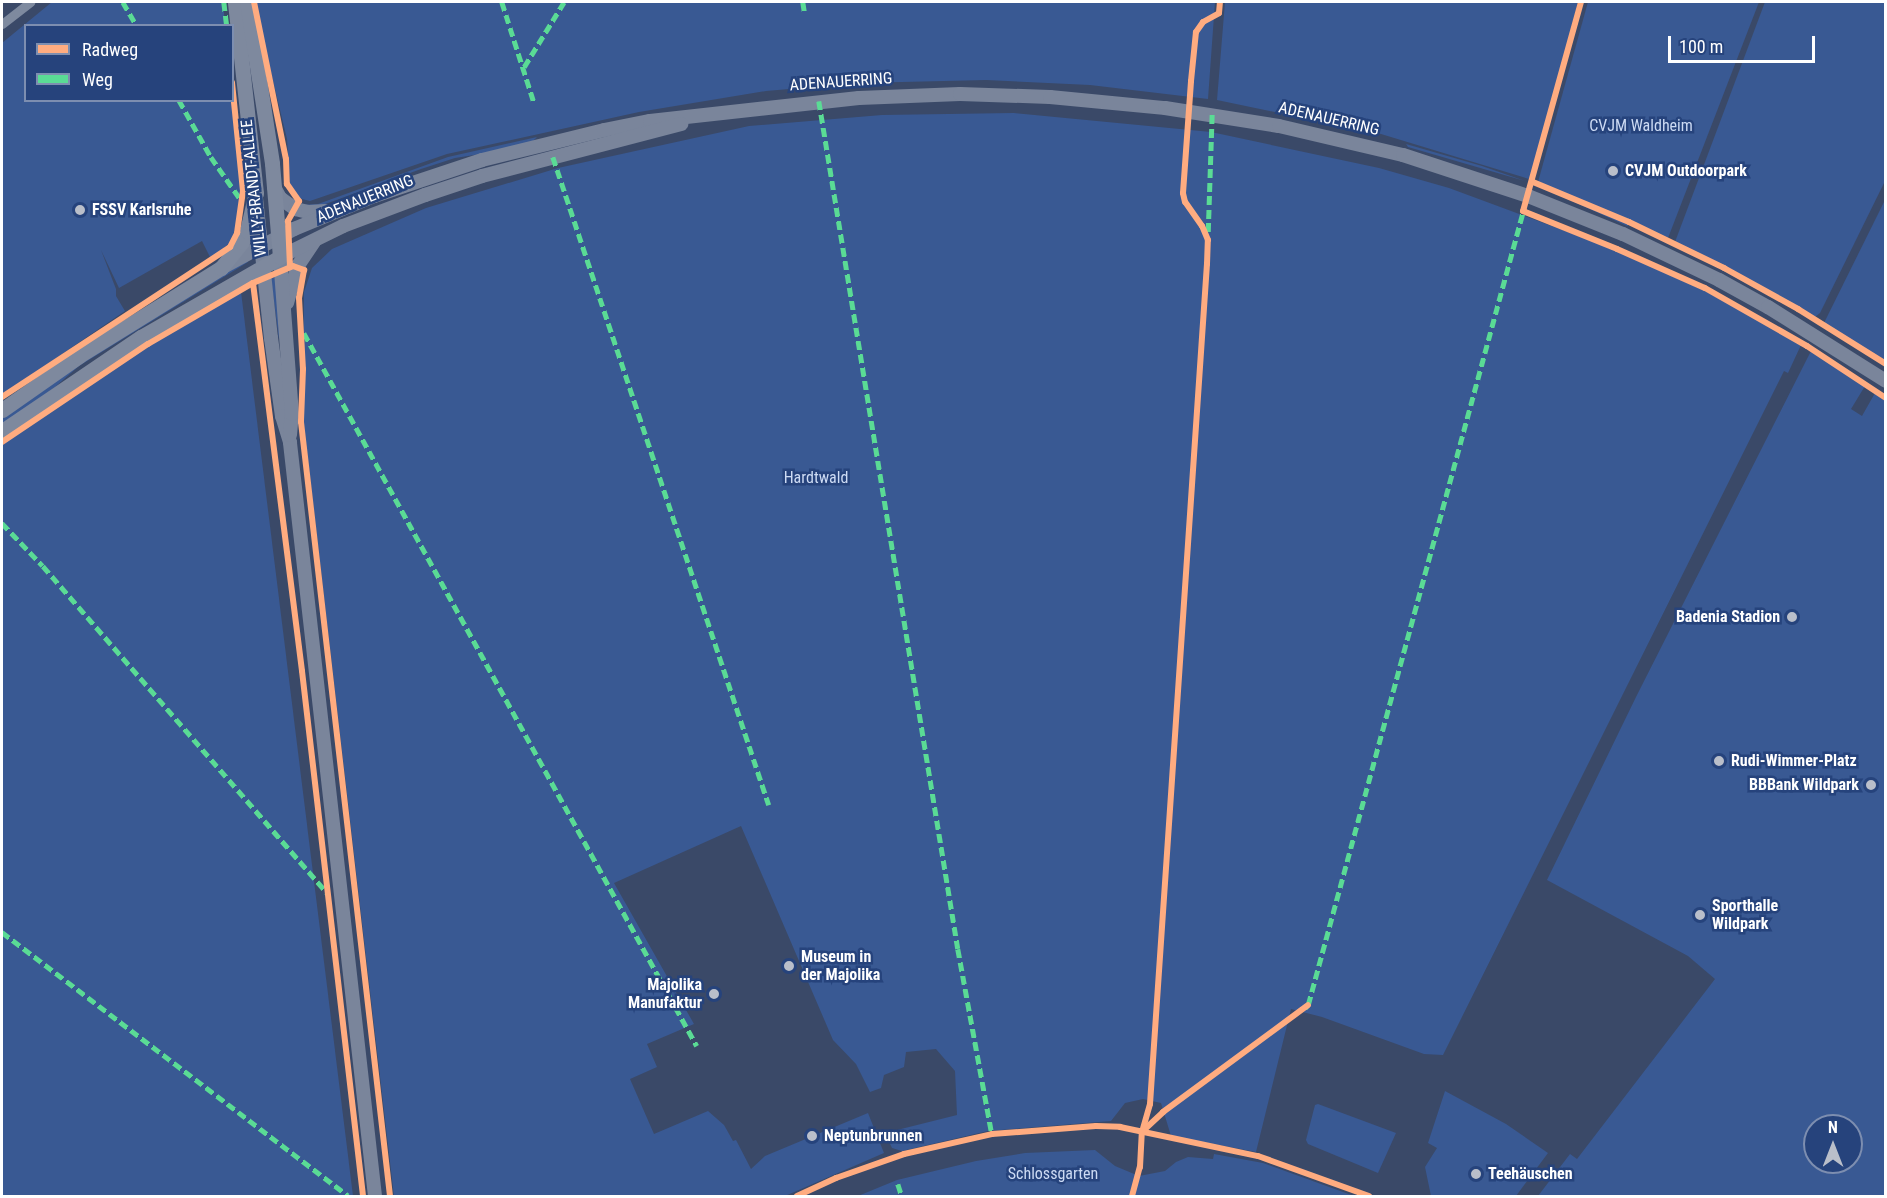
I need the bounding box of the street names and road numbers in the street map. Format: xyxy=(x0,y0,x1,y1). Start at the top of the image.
street label: ADENAUERRING xyxy=(789,69,893,95)
street label: ADENAUERRING xyxy=(1277,98,1381,140)
street label: WILLY-BRANDT-ALLEE xyxy=(237,119,271,257)
street label: ADENAUERRING xyxy=(314,171,416,227)

